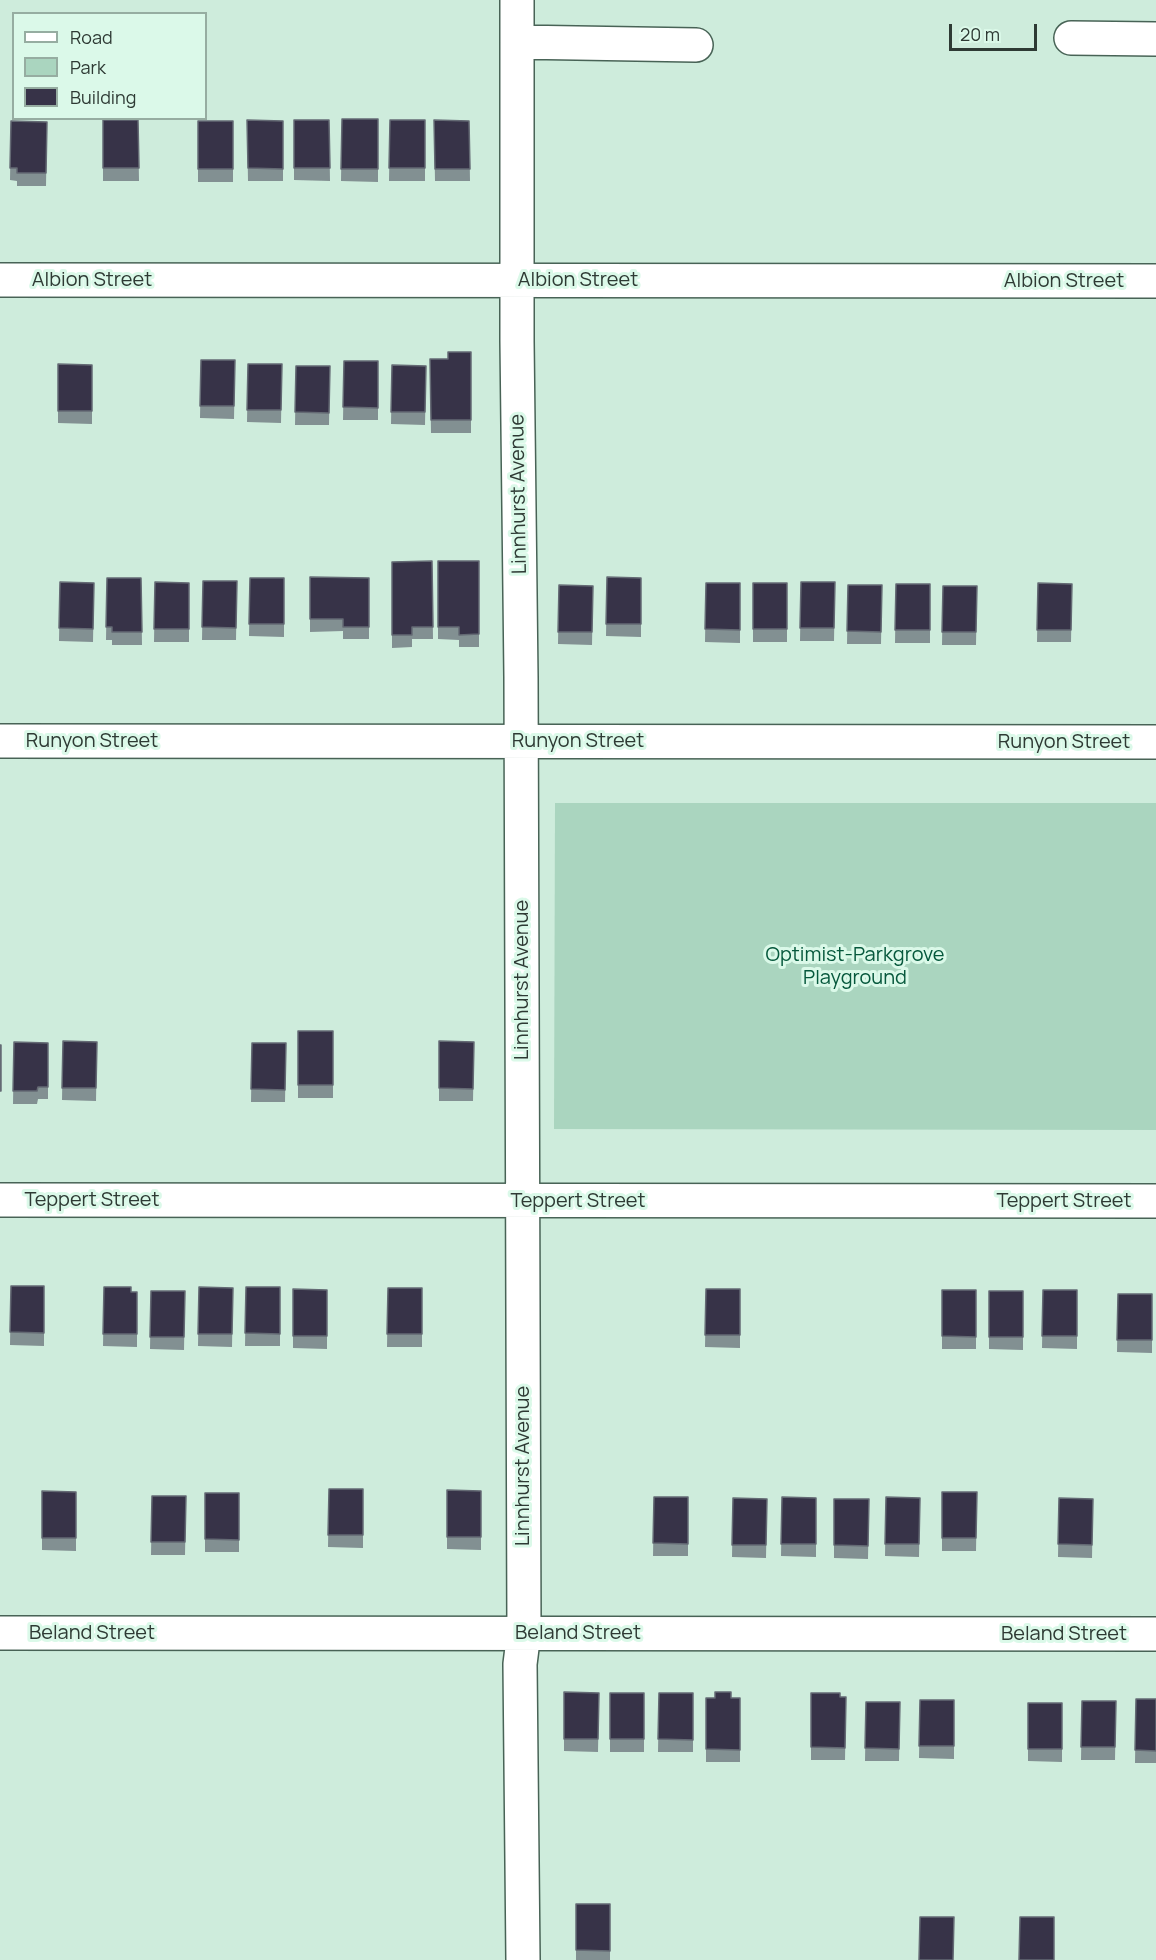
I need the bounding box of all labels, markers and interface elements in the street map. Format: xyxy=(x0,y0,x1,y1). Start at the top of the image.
legend xyxy=(12,12,207,120)
scale bar xyxy=(952,12,1040,50)
text: 20 m xyxy=(960,22,1000,46)
text: Road xyxy=(70,25,113,49)
text: Park xyxy=(70,55,106,79)
text: Building xyxy=(70,85,136,109)
street label: Albion Street xyxy=(32,268,152,292)
street label: Albion Street xyxy=(518,268,638,292)
street label: Albion Street xyxy=(1004,269,1124,293)
street label: Linnhurst Avenue xyxy=(506,414,532,574)
street label: Runyon Street xyxy=(26,729,158,753)
street label: Runyon Street xyxy=(512,729,644,753)
street label: Runyon Street xyxy=(998,730,1130,754)
street label: Linnhurst Avenue xyxy=(510,900,534,1060)
park label: Optimist-Parkgrove Playground xyxy=(765,943,945,990)
street label: Teppert Street xyxy=(24,1188,160,1212)
street label: Teppert Street xyxy=(510,1189,646,1213)
street label: Teppert Street xyxy=(996,1189,1132,1213)
street label: Linnhurst Avenue xyxy=(511,1386,535,1546)
street label: Beland Street xyxy=(29,1621,155,1645)
street label: Beland Street xyxy=(515,1621,641,1645)
street label: Beland Street xyxy=(1001,1622,1127,1646)

